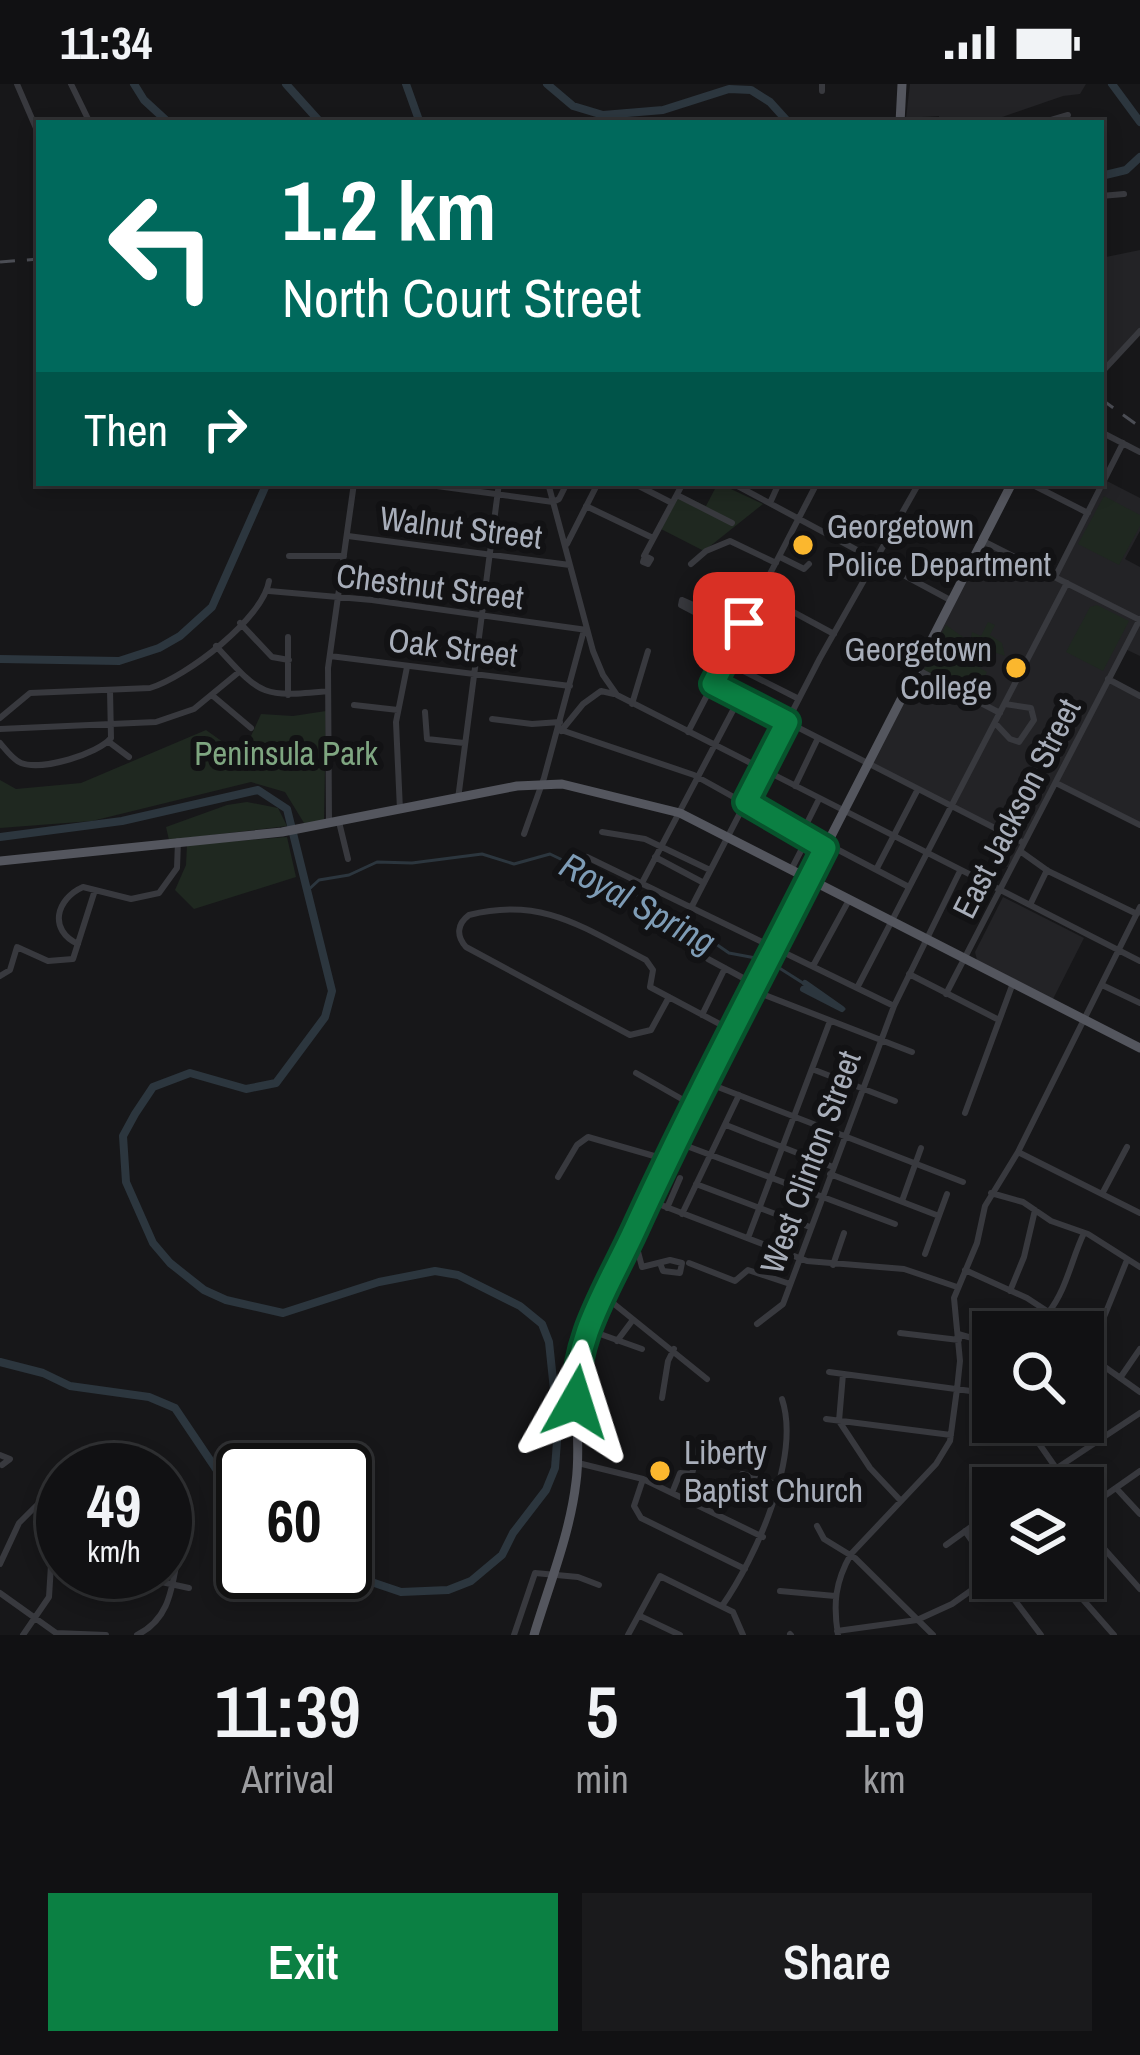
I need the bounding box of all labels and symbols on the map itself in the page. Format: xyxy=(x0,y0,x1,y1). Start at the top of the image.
street label: Walnut Street xyxy=(377,495,545,559)
place label: Georgetown Police Department xyxy=(827,504,1051,586)
marker: Georgetown Police Department xyxy=(790,532,816,558)
street label: Chestnut Street xyxy=(334,553,526,619)
pin xyxy=(693,572,795,674)
street label: Oak Street xyxy=(386,617,520,677)
place label: Georgetown College xyxy=(845,627,992,709)
marker: Georgetown College xyxy=(1003,655,1029,681)
street label: East Jackson Street xyxy=(942,691,1090,925)
park label: Peninsula Park xyxy=(194,731,378,775)
water label: Royal Spring xyxy=(552,841,724,965)
street label: West Clinton Street xyxy=(749,1044,871,1280)
position arrow xyxy=(513,1339,639,1465)
place label: Liberty Baptist Church xyxy=(684,1430,863,1512)
speed limit sign: 60 xyxy=(216,1443,372,1599)
marker: Liberty Baptist Church xyxy=(647,1458,673,1484)

